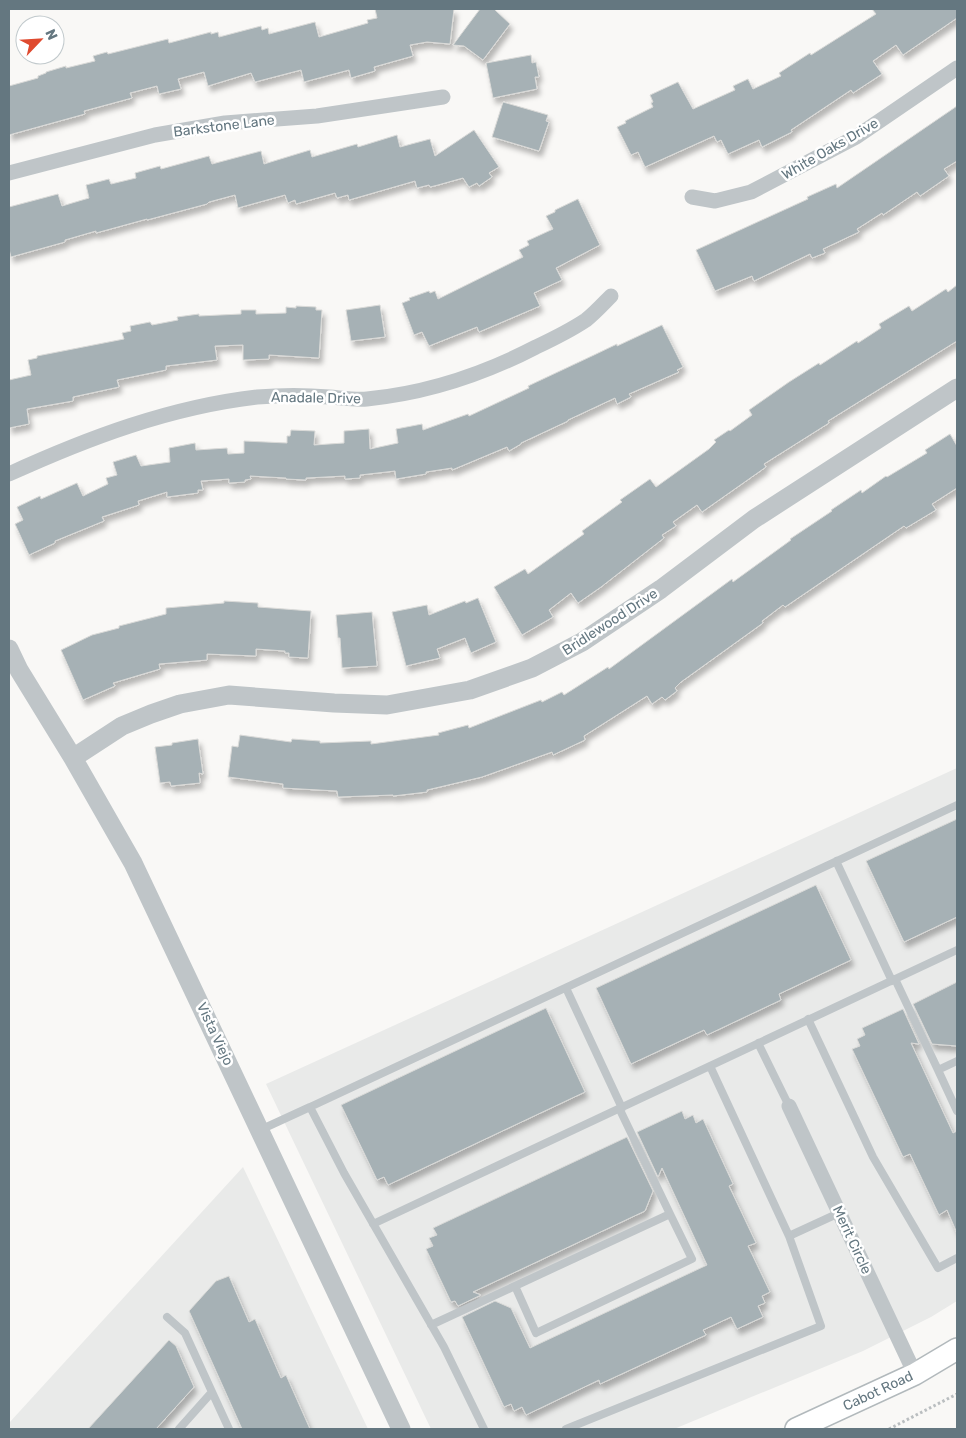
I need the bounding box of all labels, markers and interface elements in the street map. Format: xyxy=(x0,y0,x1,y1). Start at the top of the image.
north arrow xyxy=(15,15,65,65)
text: N xyxy=(41,27,61,43)
street label: Barkstone Lane xyxy=(172,111,276,141)
street label: White Oaks Drive xyxy=(779,114,881,183)
street label: Anadale Drive xyxy=(271,389,361,407)
street label: Bridlewood Drive xyxy=(559,585,661,659)
street label: Vista Viejo xyxy=(193,1000,237,1068)
street label: Merit Circle xyxy=(829,1203,875,1277)
street label: Cabot Road xyxy=(840,1367,916,1415)

